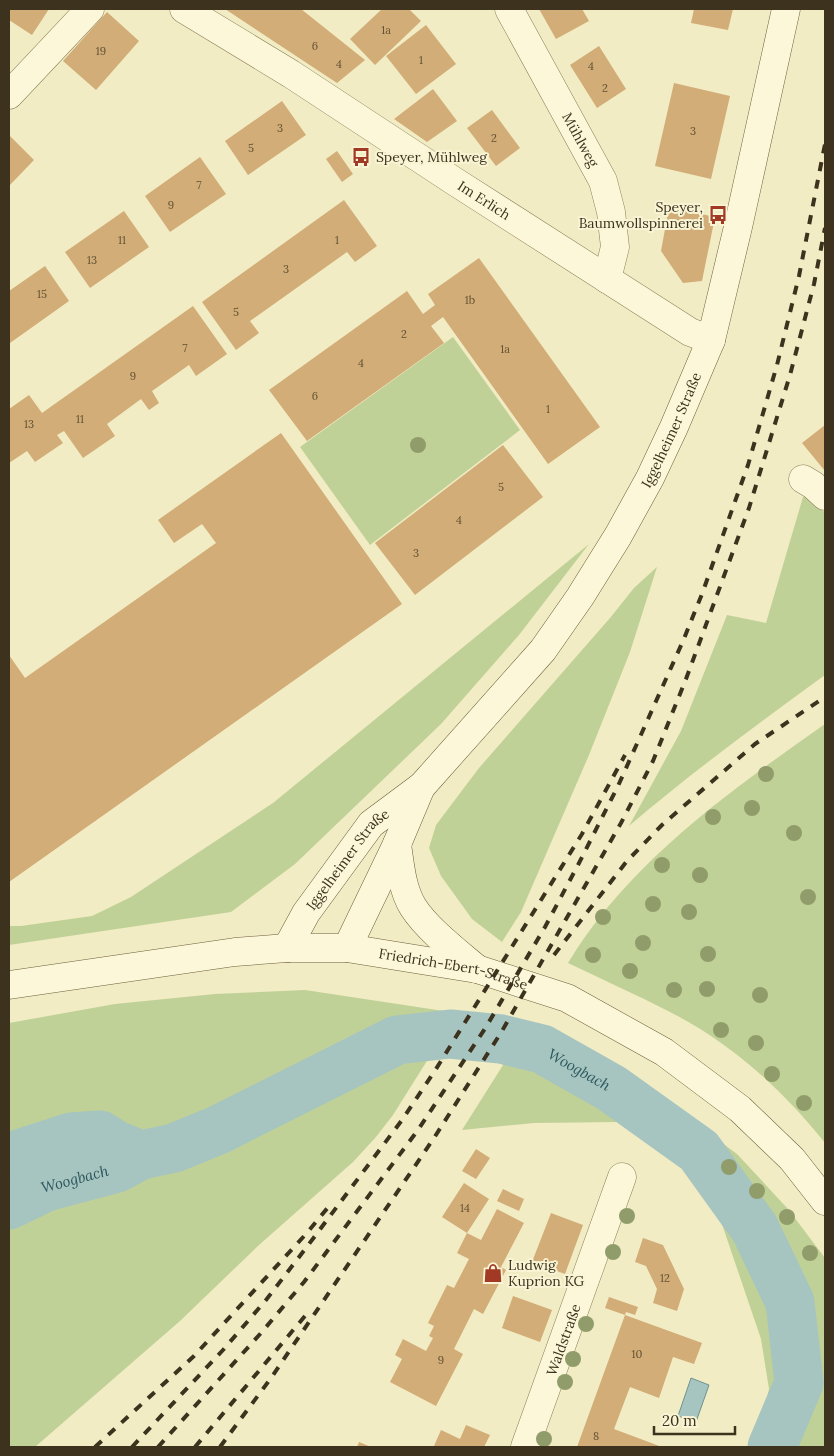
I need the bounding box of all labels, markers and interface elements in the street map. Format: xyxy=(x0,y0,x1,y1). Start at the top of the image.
house number: 1a xyxy=(381,23,391,37)
house number: 6 xyxy=(312,39,318,53)
house number: 19 xyxy=(96,44,106,58)
house number: 1 xyxy=(419,53,423,67)
house number: 4 xyxy=(336,57,342,71)
house number: 4 xyxy=(588,59,594,73)
house number: 2 xyxy=(602,81,608,95)
street label: Mühlweg xyxy=(558,109,603,170)
house number: 3 xyxy=(277,121,283,135)
house number: 3 xyxy=(690,124,696,138)
house number: 2 xyxy=(491,131,497,145)
house number: 5 xyxy=(248,141,254,155)
bus stop icon: Speyer, Mühlweg xyxy=(350,146,372,168)
place label: Speyer, Mühlweg xyxy=(376,148,487,166)
street label: Im Erlich xyxy=(454,177,514,224)
house number: 7 xyxy=(196,178,202,192)
house number: 9 xyxy=(168,198,174,212)
place label: Speyer, Baumwollspinnerei xyxy=(579,198,703,232)
bus stop icon: Speyer, Baumwollspinnerei xyxy=(707,204,729,226)
house number: 11 xyxy=(118,233,126,247)
house number: 1 xyxy=(335,233,339,247)
house number: 13 xyxy=(87,253,97,267)
house number: 3 xyxy=(283,262,289,276)
house number: 15 xyxy=(37,287,47,301)
house number: 1b xyxy=(465,293,475,307)
house number: 5 xyxy=(233,305,239,319)
house number: 2 xyxy=(401,327,407,341)
house number: 7 xyxy=(182,341,188,355)
house number: 1a xyxy=(500,342,510,356)
house number: 4 xyxy=(358,356,364,370)
house number: 9 xyxy=(130,369,136,383)
street label: Iggelheimer Straße xyxy=(637,369,705,491)
house number: 6 xyxy=(312,389,318,403)
house number: 1 xyxy=(546,402,550,416)
house number: 11 xyxy=(76,412,84,426)
house number: 13 xyxy=(24,417,34,431)
house number: 5 xyxy=(498,480,504,494)
house number: 4 xyxy=(456,513,462,527)
house number: 3 xyxy=(413,546,419,560)
street label: Iggelheimer Straße xyxy=(302,804,393,914)
street label: Friedrich-Ebert-Straße xyxy=(377,944,531,994)
water label: Woogbach xyxy=(545,1044,614,1095)
water label: Woogbach xyxy=(39,1161,111,1197)
house number: 14 xyxy=(460,1201,470,1215)
place label: Ludwig Kuprion KG xyxy=(508,1256,585,1290)
shop icon: Ludwig Kuprion KG xyxy=(482,1262,504,1284)
house number: 12 xyxy=(660,1271,670,1285)
street label: Waldstraße xyxy=(542,1301,585,1378)
house number: 10 xyxy=(632,1347,643,1361)
house number: 9 xyxy=(438,1353,444,1367)
scale bar xyxy=(654,1404,735,1436)
text: 20 m xyxy=(662,1411,697,1430)
house number: 8 xyxy=(593,1429,599,1443)

